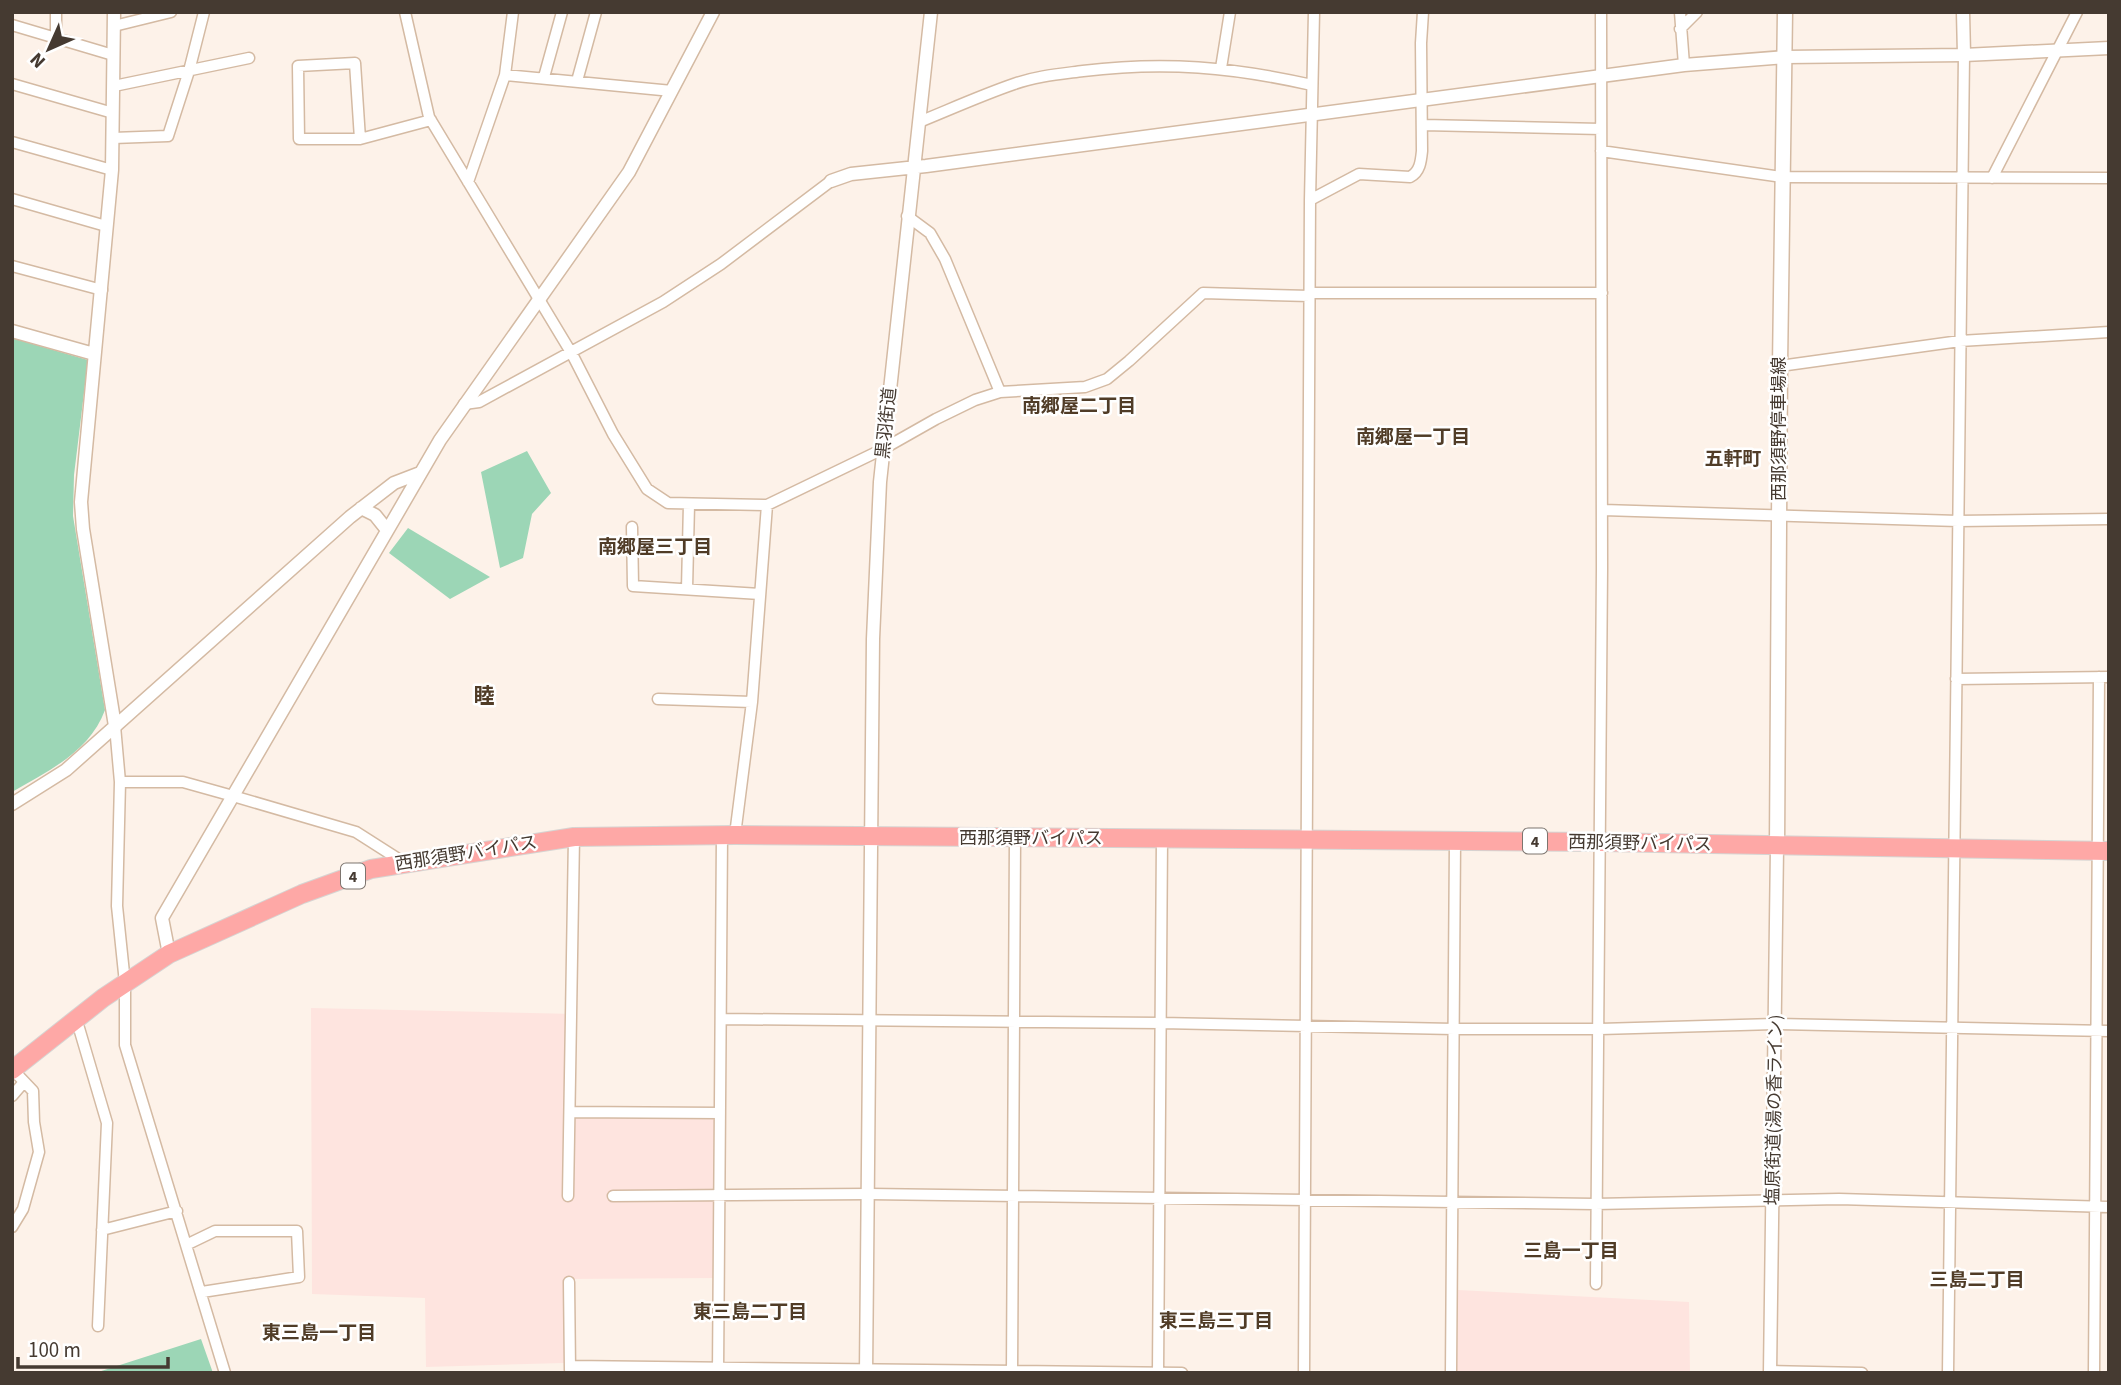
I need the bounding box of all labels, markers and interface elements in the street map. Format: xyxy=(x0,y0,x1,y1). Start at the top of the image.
north arrow xyxy=(14,14,84,84)
text: N xyxy=(24,46,52,74)
street label: 西那須野停車場線 xyxy=(1767,357,1792,501)
street label: 黒羽街道 xyxy=(870,386,903,460)
district label: 南郷屋二丁目 xyxy=(1022,393,1136,420)
district label: 南郷屋一丁目 xyxy=(1356,424,1470,451)
district label: 五軒町 xyxy=(1704,446,1762,473)
district label: 南郷屋三丁目 xyxy=(598,534,712,561)
district label: 睦 xyxy=(474,681,495,711)
street label: 西那須野バイパス xyxy=(959,826,1103,851)
road number: 4 xyxy=(1523,828,1547,854)
street label: 西那須野バイパス xyxy=(393,830,539,877)
street label: 西那須野バイパス xyxy=(1568,830,1712,857)
road number: 4 xyxy=(341,863,365,888)
street label: 塩原街道(湯の香ライン) xyxy=(1760,1014,1789,1206)
district label: 三島一丁目 xyxy=(1523,1238,1619,1265)
district label: 三島二丁目 xyxy=(1929,1267,2025,1294)
district label: 東三島二丁目 xyxy=(693,1299,807,1326)
district label: 東三島三丁目 xyxy=(1159,1308,1273,1335)
district label: 東三島一丁目 xyxy=(262,1320,376,1347)
scale bar xyxy=(18,1326,168,1370)
text: 100 m xyxy=(28,1335,81,1365)

